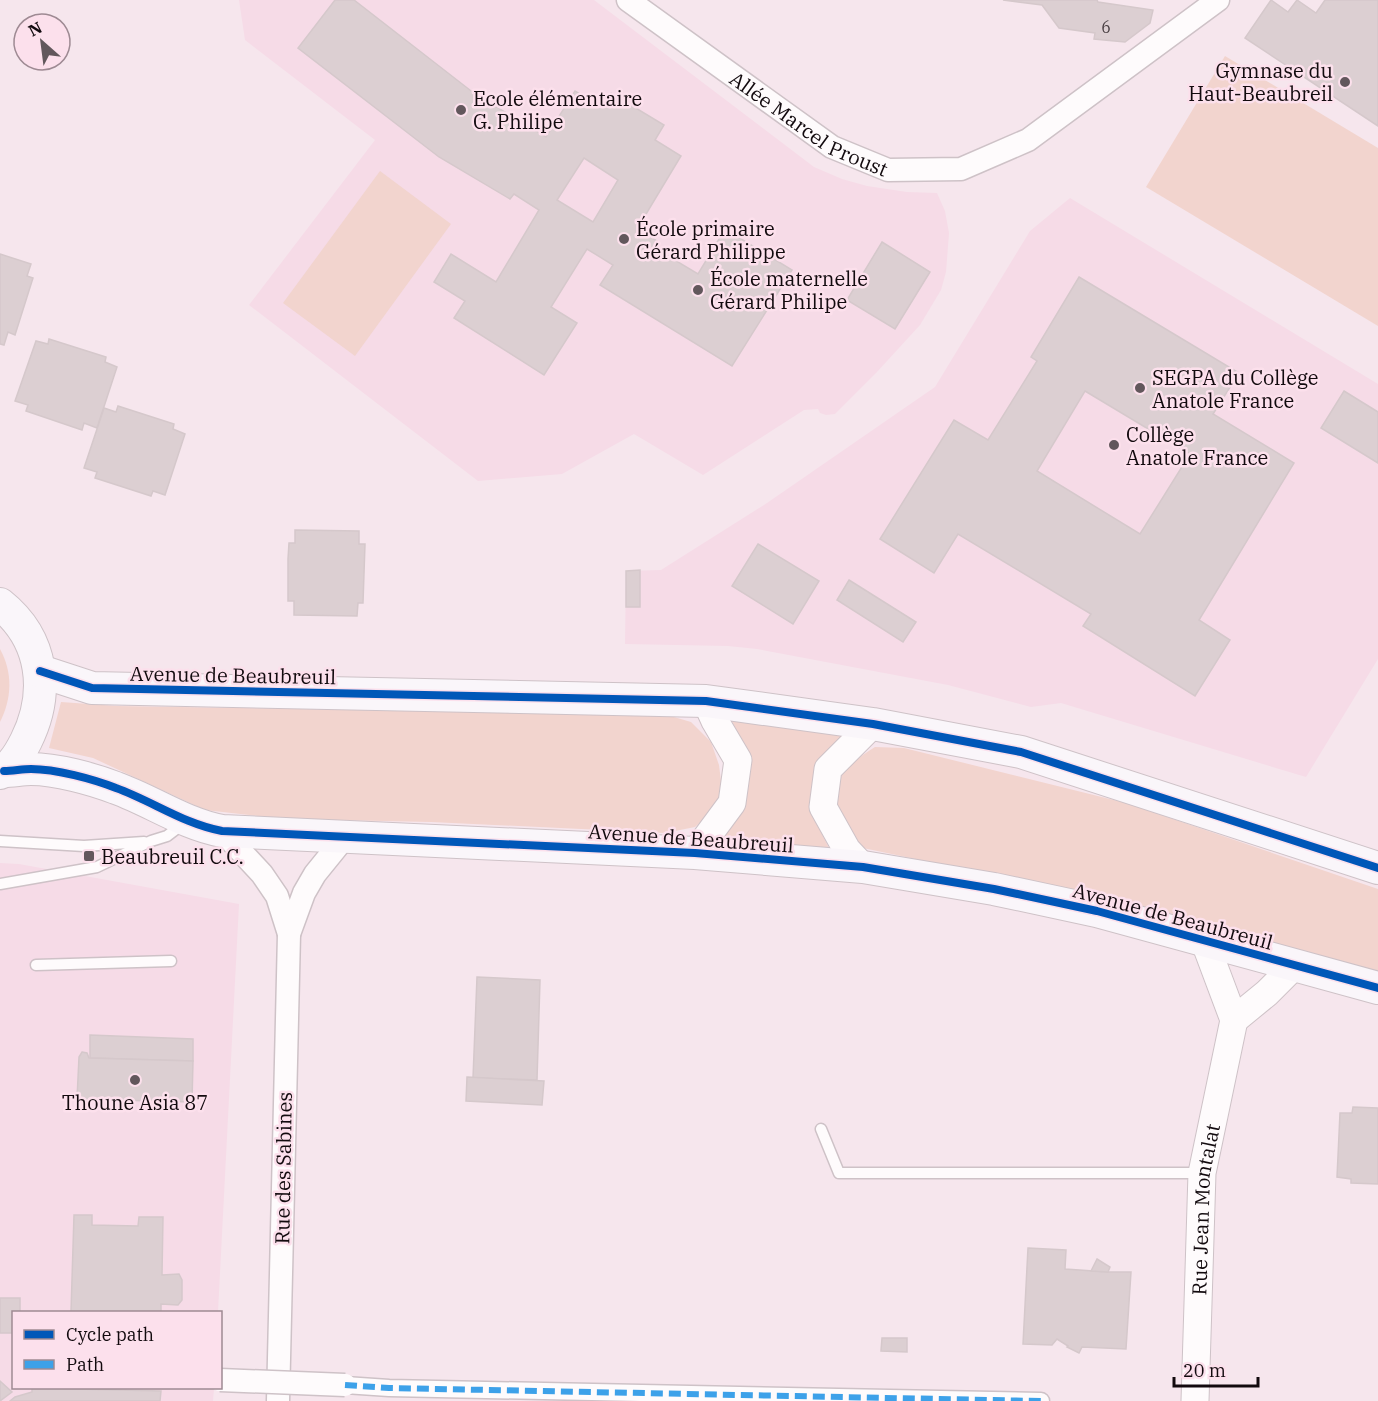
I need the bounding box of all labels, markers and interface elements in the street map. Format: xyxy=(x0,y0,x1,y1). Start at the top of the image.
north arrow xyxy=(12,12,72,72)
text: N xyxy=(25,17,45,41)
house number: 6 xyxy=(1101,17,1111,37)
place label: Gymnase du Haut-Beaubreil xyxy=(1188,57,1333,107)
street label: Allée Marcel Proust xyxy=(725,64,892,182)
marker: Gymnase du Haut-Beaubreil xyxy=(1338,75,1352,89)
place label: Ecole élémentaire G. Philipe xyxy=(473,85,642,135)
marker: Ecole élémentaire G. Philipe xyxy=(454,103,468,117)
place label: École primaire Gérard Philippe xyxy=(636,215,786,265)
marker: École primaire Gérard Philippe xyxy=(617,232,631,246)
place label: École maternelle Gérard Philipe xyxy=(710,265,868,315)
marker: École maternelle Gérard Philipe xyxy=(691,283,705,297)
place label: SEGPA du Collège Anatole France xyxy=(1152,364,1318,414)
marker: SEGPA du Collège Anatole France xyxy=(1133,381,1147,395)
place label: Collège Anatole France xyxy=(1126,421,1268,471)
marker: Collège Anatole France xyxy=(1107,438,1121,452)
street label: Avenue de Beaubreuil xyxy=(130,660,336,690)
street label: Avenue de Beaubreuil xyxy=(587,817,795,859)
place label: Beaubreuil C.C. xyxy=(101,843,244,870)
marker: Beaubreuil C.C. xyxy=(82,849,96,863)
street label: Avenue de Beaubreuil xyxy=(1070,876,1276,956)
marker: Thoune Asia 87 xyxy=(128,1073,142,1087)
place label: Thoune Asia 87 xyxy=(62,1089,208,1116)
street label: Rue des Sabines xyxy=(268,1092,298,1244)
street label: Rue Jean Montalat xyxy=(1185,1121,1225,1296)
legend xyxy=(12,1311,222,1389)
text: Cycle path xyxy=(66,1323,154,1346)
scale bar xyxy=(1174,1350,1258,1388)
text: Path xyxy=(66,1353,104,1376)
text: 20 m xyxy=(1183,1359,1226,1382)

